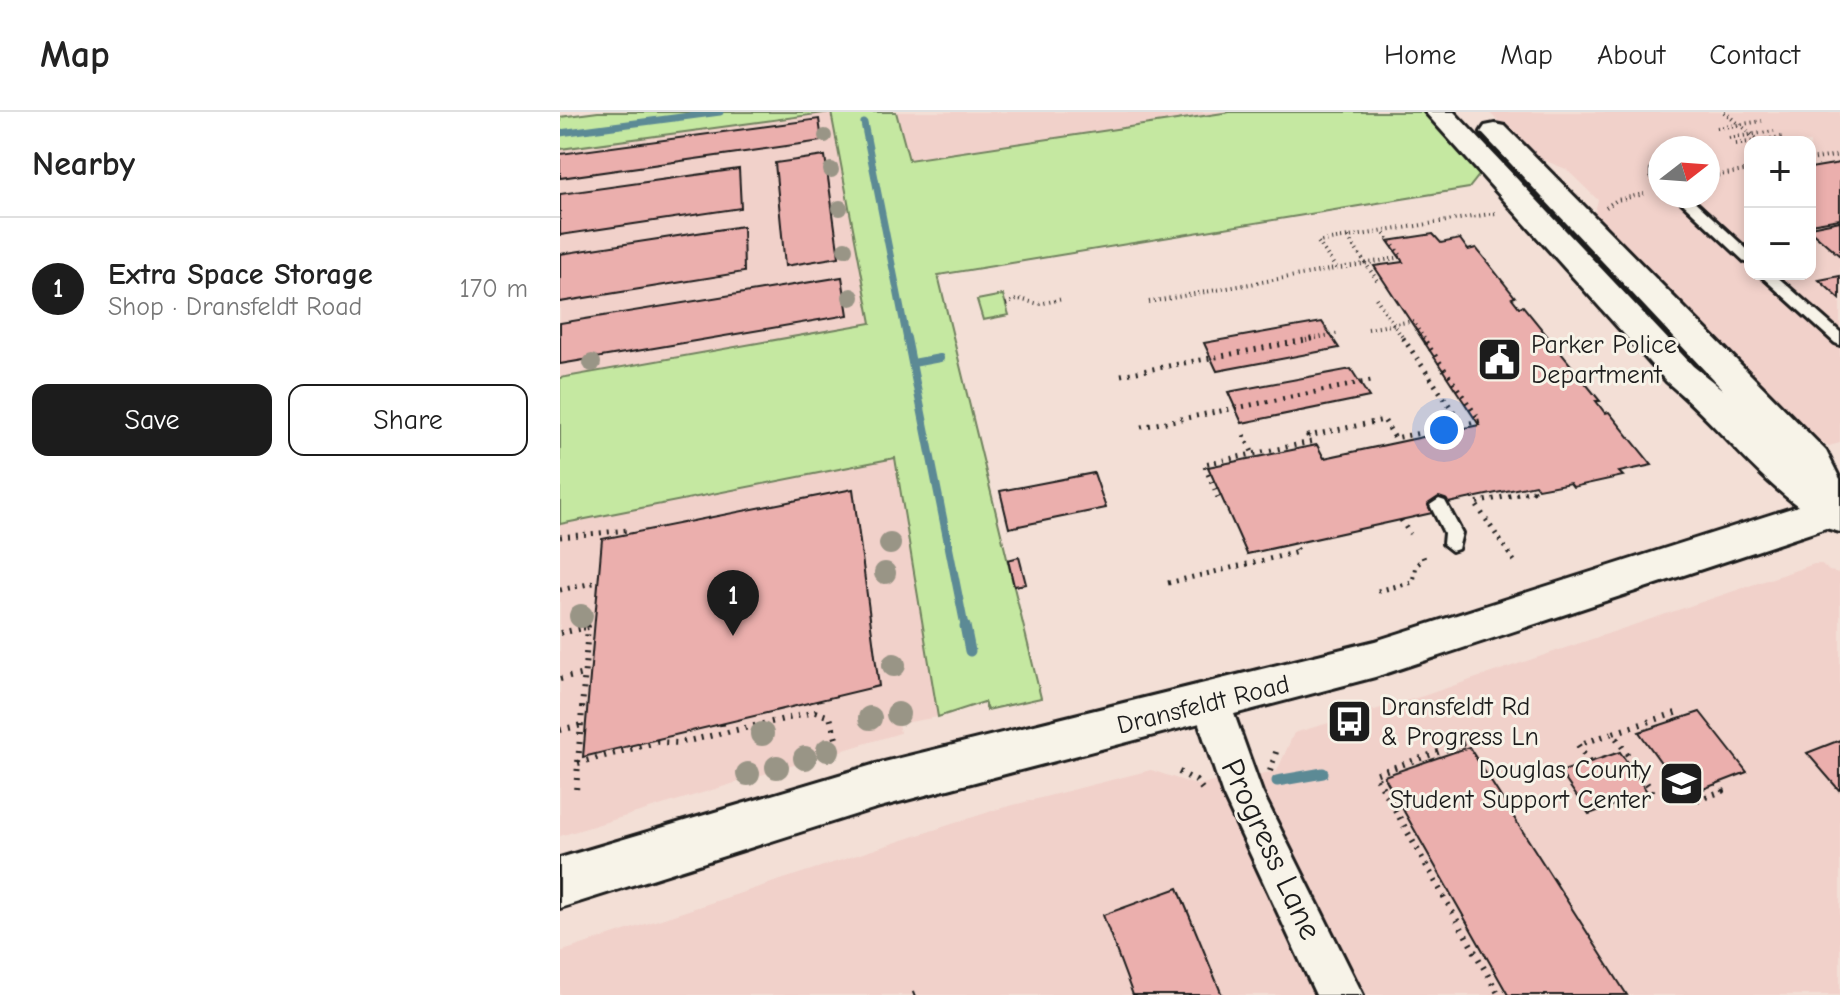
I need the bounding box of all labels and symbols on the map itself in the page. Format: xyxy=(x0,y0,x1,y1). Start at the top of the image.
north arrow xyxy=(1648,136,1720,208)
place label: Parker Police Department xyxy=(1531,330,1677,390)
public building icon: Parker Police Department xyxy=(1476,335,1524,383)
your location xyxy=(1424,410,1464,450)
pin: 1 xyxy=(707,570,759,636)
street label: Dransfeldt Road xyxy=(1114,669,1293,741)
place label: Dransfeldt Rd & Progress Ln xyxy=(1381,692,1539,752)
bus stop icon: Dransfeldt Rd & Progress Ln xyxy=(1326,697,1374,745)
street label: Progress Lane xyxy=(1214,753,1330,945)
place label: Douglas County Student Support Center xyxy=(1390,755,1652,815)
school or university icon: Douglas County Student Support Center xyxy=(1658,760,1706,808)

